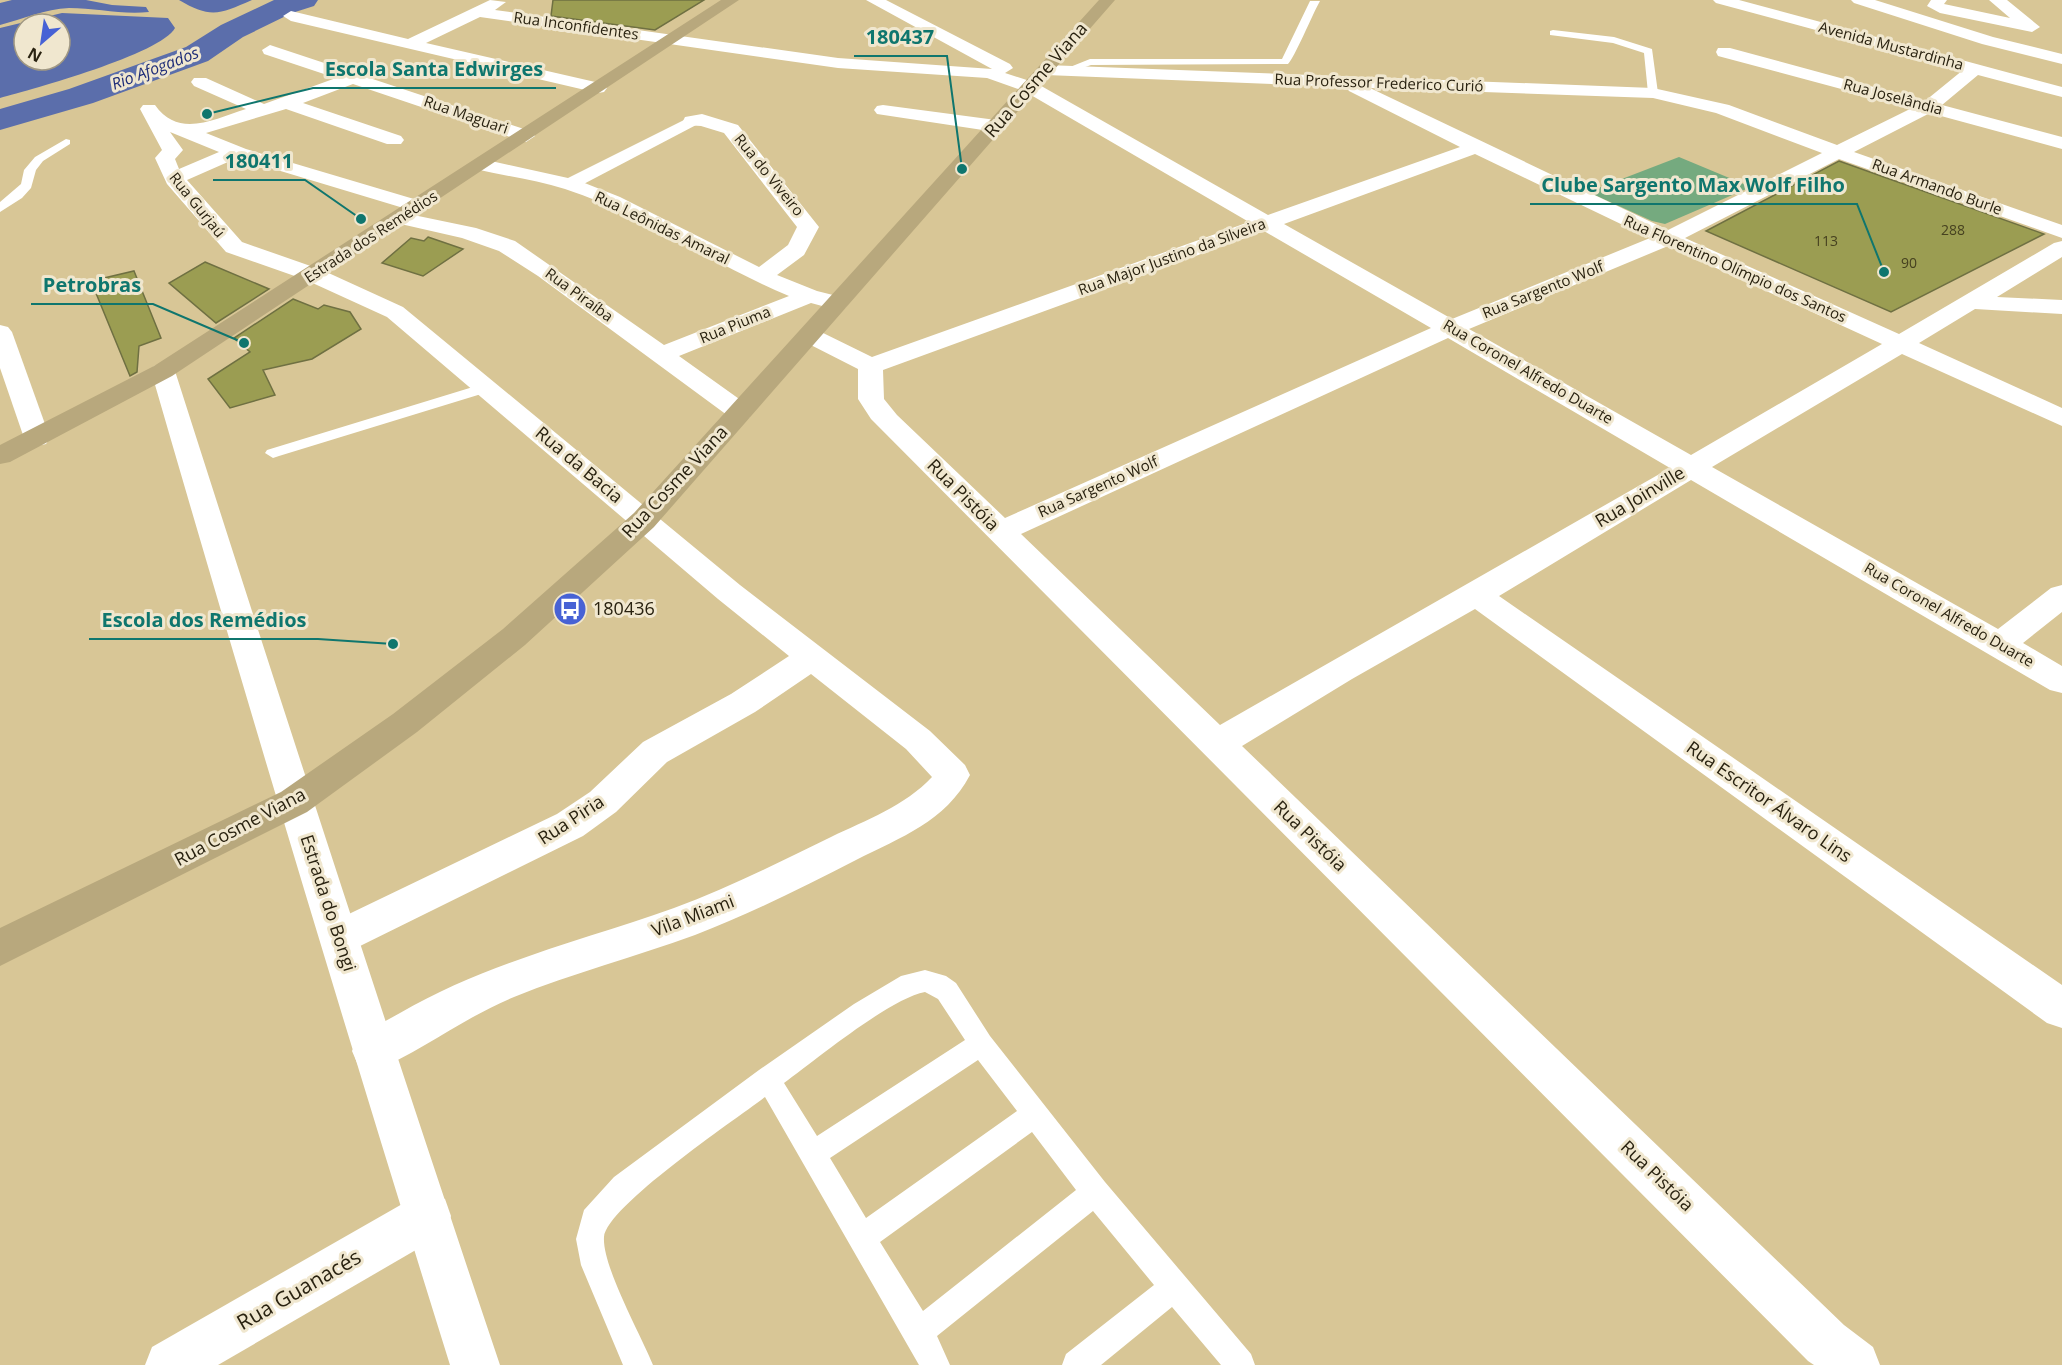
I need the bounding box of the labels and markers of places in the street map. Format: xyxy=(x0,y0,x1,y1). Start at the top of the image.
callout: 180437 xyxy=(854,18,947,56)
callout: Escola Santa Edwirges xyxy=(313,50,556,88)
callout: 180411 xyxy=(213,142,305,180)
callout: Clube Sargento Max Wolf Filho xyxy=(1530,166,1857,204)
callout: Petrobras xyxy=(31,266,153,304)
bus stop icon: 180436 xyxy=(552,591,588,627)
place label: 180436 xyxy=(593,596,655,620)
callout: Escola dos Remédios xyxy=(89,601,318,639)

